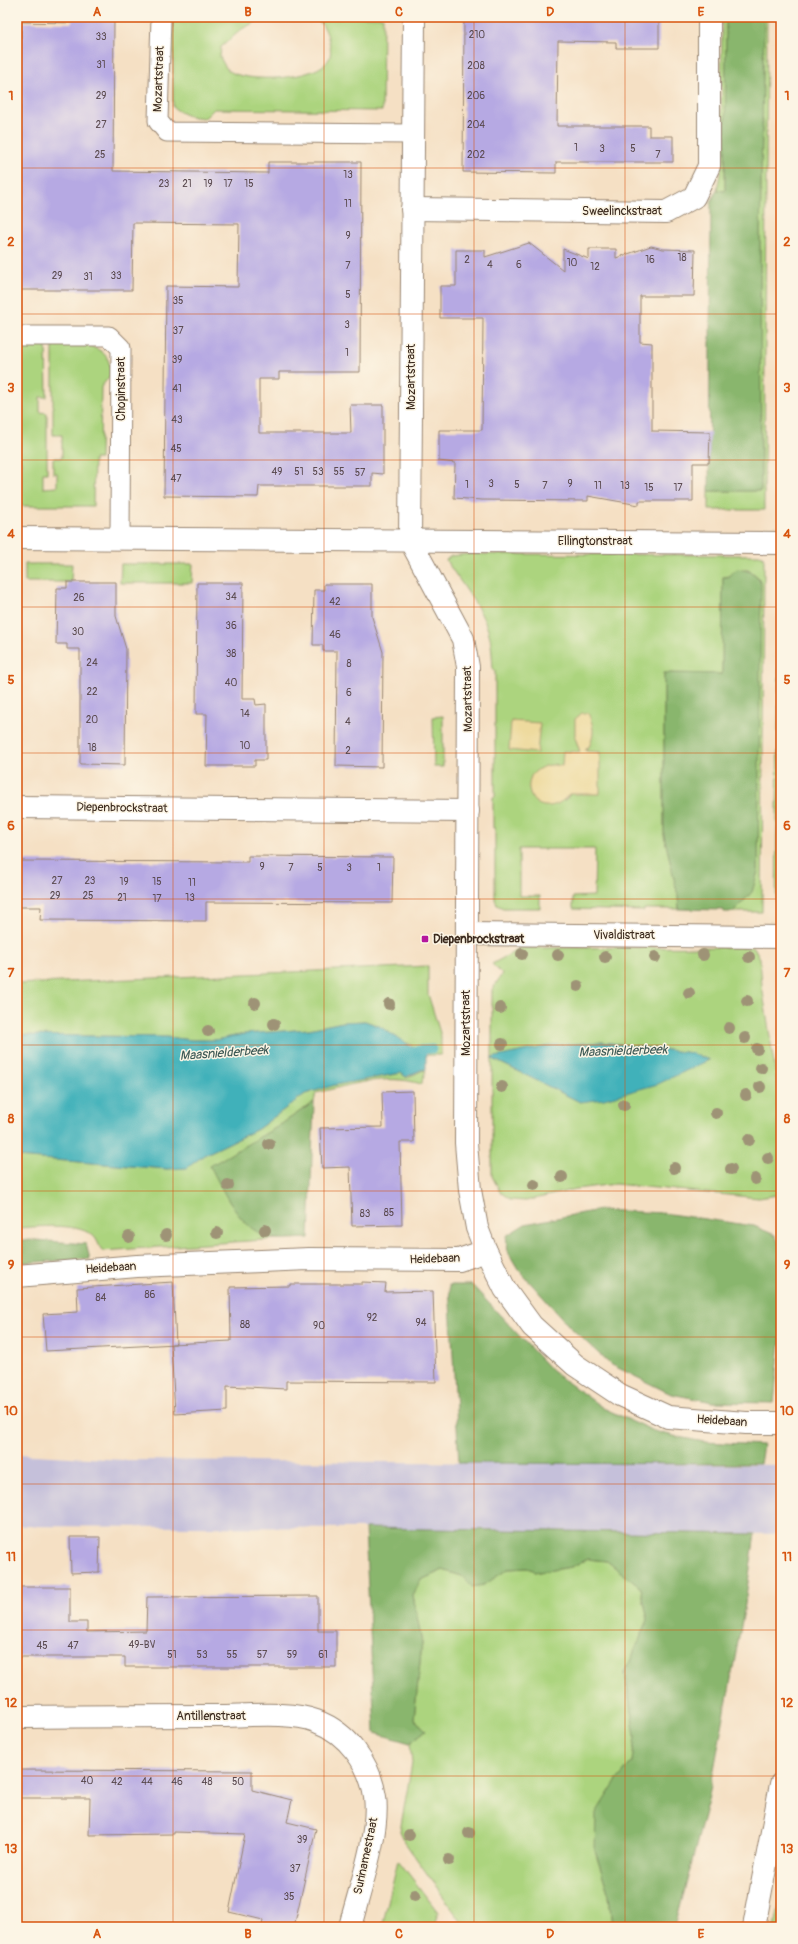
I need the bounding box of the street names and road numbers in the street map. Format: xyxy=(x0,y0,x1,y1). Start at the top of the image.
street label: Mozartstraat xyxy=(150,46,168,112)
street label: Sweelinckstraat xyxy=(582,204,662,219)
street label: Mozartstraat xyxy=(404,344,419,410)
street label: Chopinstraat xyxy=(114,357,129,421)
street label: Ellingtonstraat xyxy=(558,534,632,549)
street label: Mozartstraat xyxy=(460,666,476,732)
street label: Diepenbrockstraat xyxy=(76,800,168,816)
street label: Vivaldistraat xyxy=(593,928,655,943)
street label: Mozartstraat xyxy=(459,990,474,1056)
street label: Heidebaan xyxy=(409,1251,461,1267)
street label: Heidebaan xyxy=(85,1259,137,1277)
street label: Heidebaan xyxy=(696,1412,748,1430)
street label: Antillenstraat xyxy=(176,1709,246,1724)
street label: Surinamestraat xyxy=(351,1816,382,1896)

